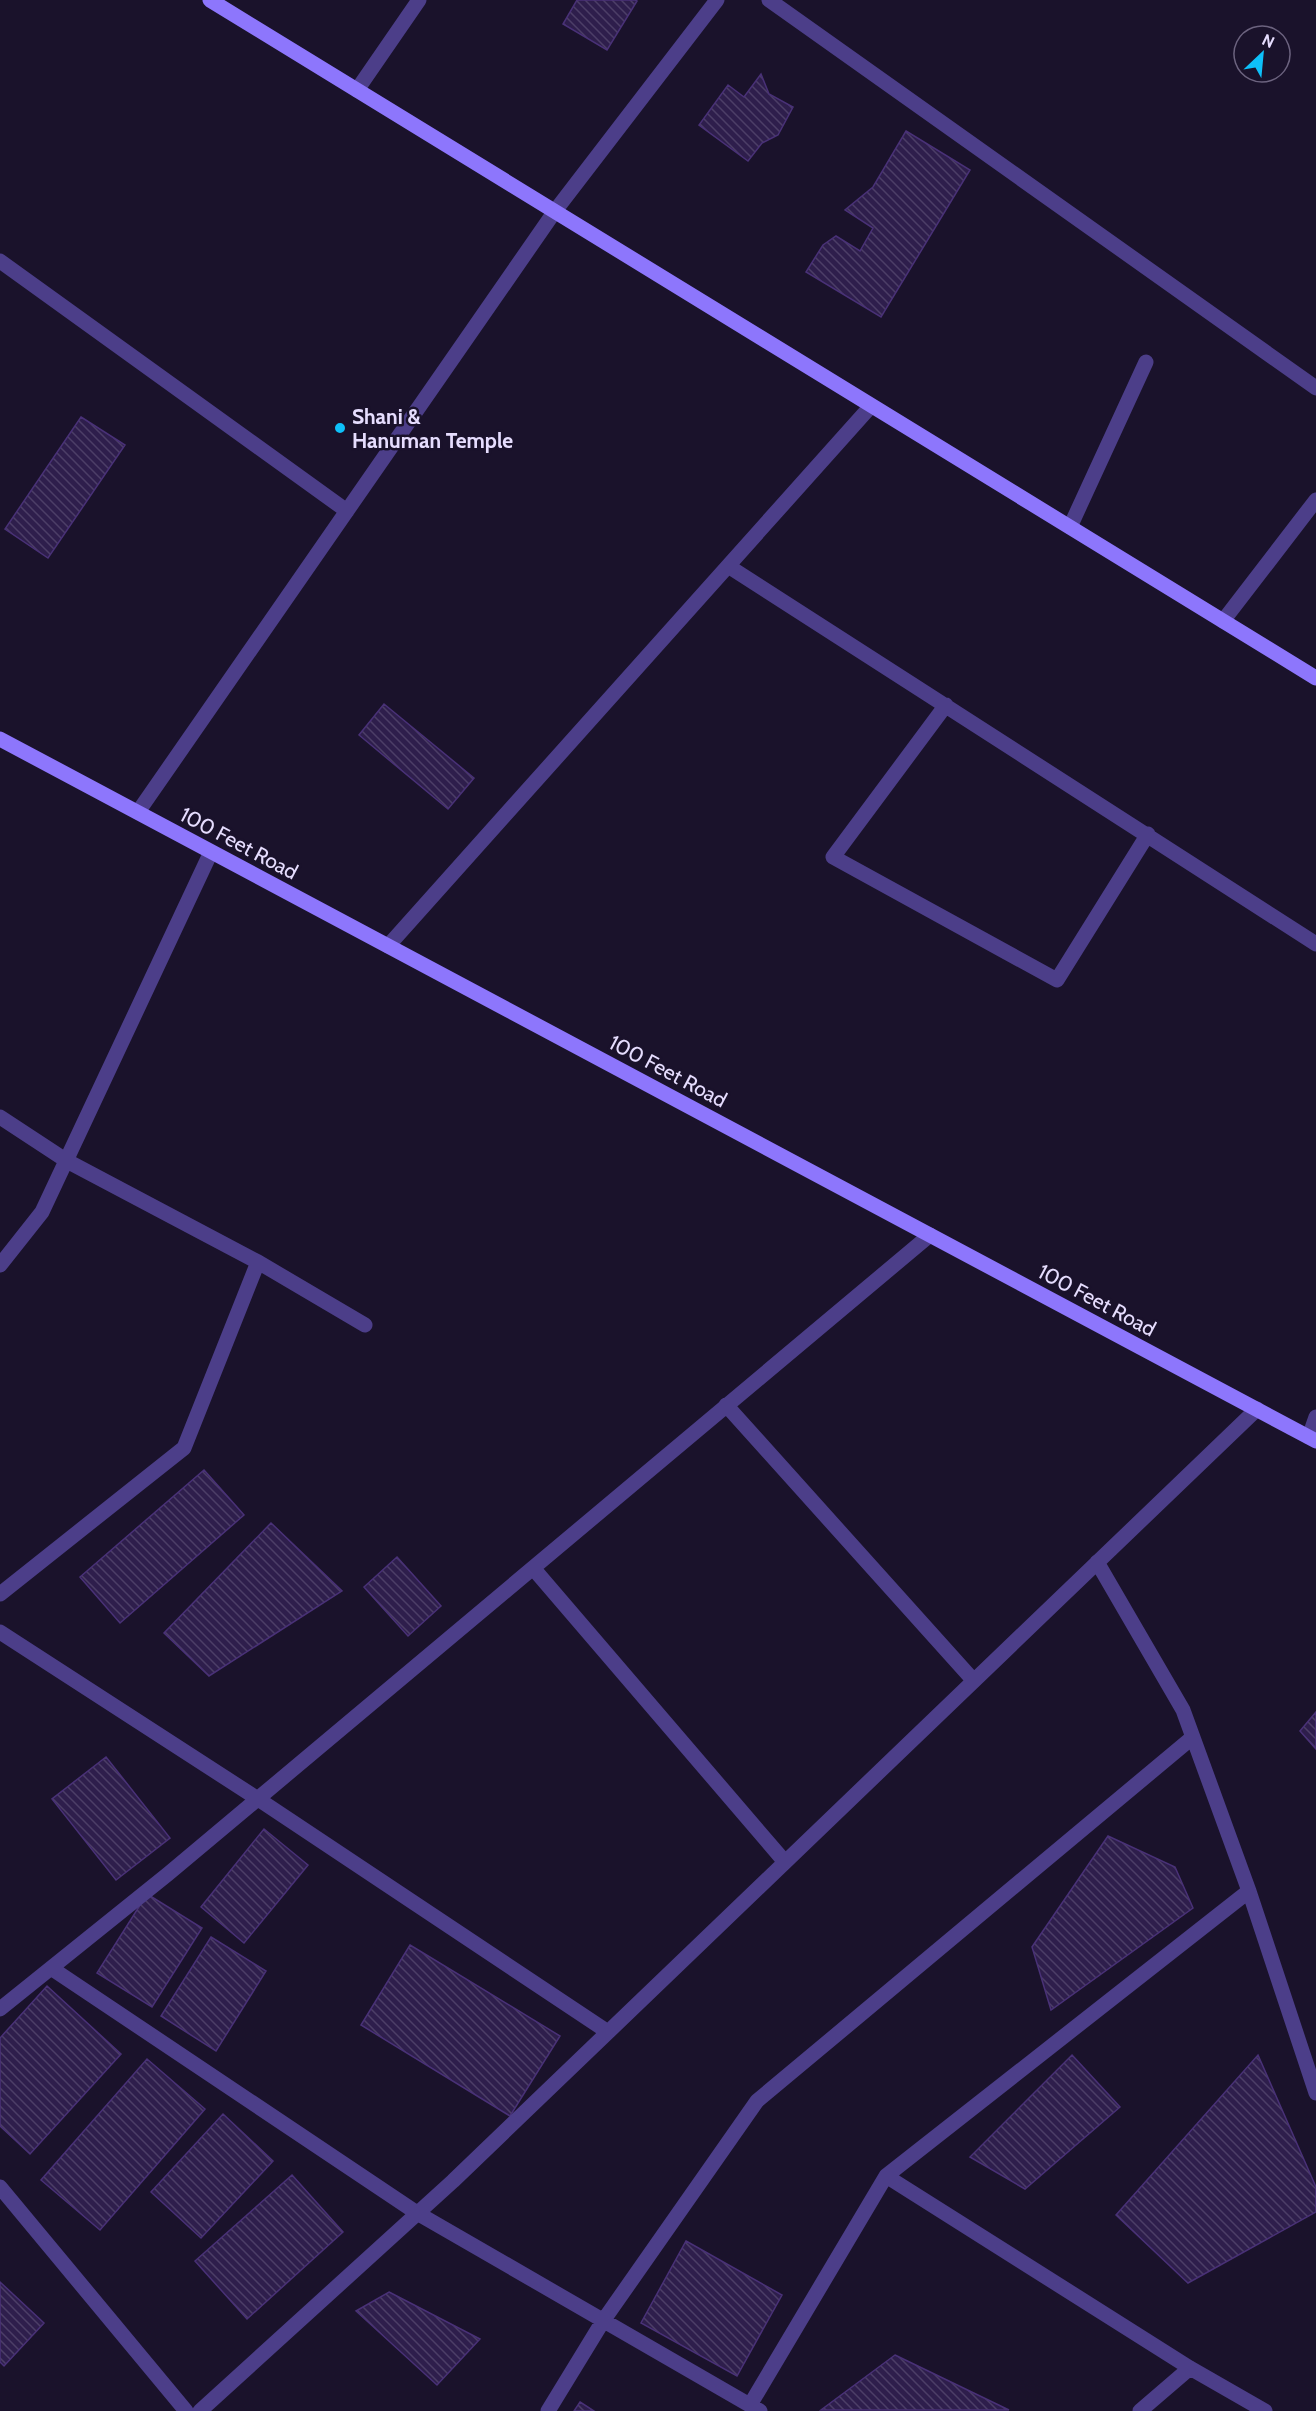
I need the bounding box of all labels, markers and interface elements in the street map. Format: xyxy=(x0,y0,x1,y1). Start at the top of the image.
north arrow xyxy=(1232,24,1292,84)
text: N xyxy=(1259,30,1278,52)
place label: Shani & Hanuman Temple xyxy=(352,404,513,453)
marker: Shani & Hanuman Temple xyxy=(333,421,347,435)
street label: 100 Feet Road xyxy=(176,801,302,885)
street label: 100 Feet Road xyxy=(605,1029,731,1113)
street label: 100 Feet Road xyxy=(1034,1258,1160,1342)

